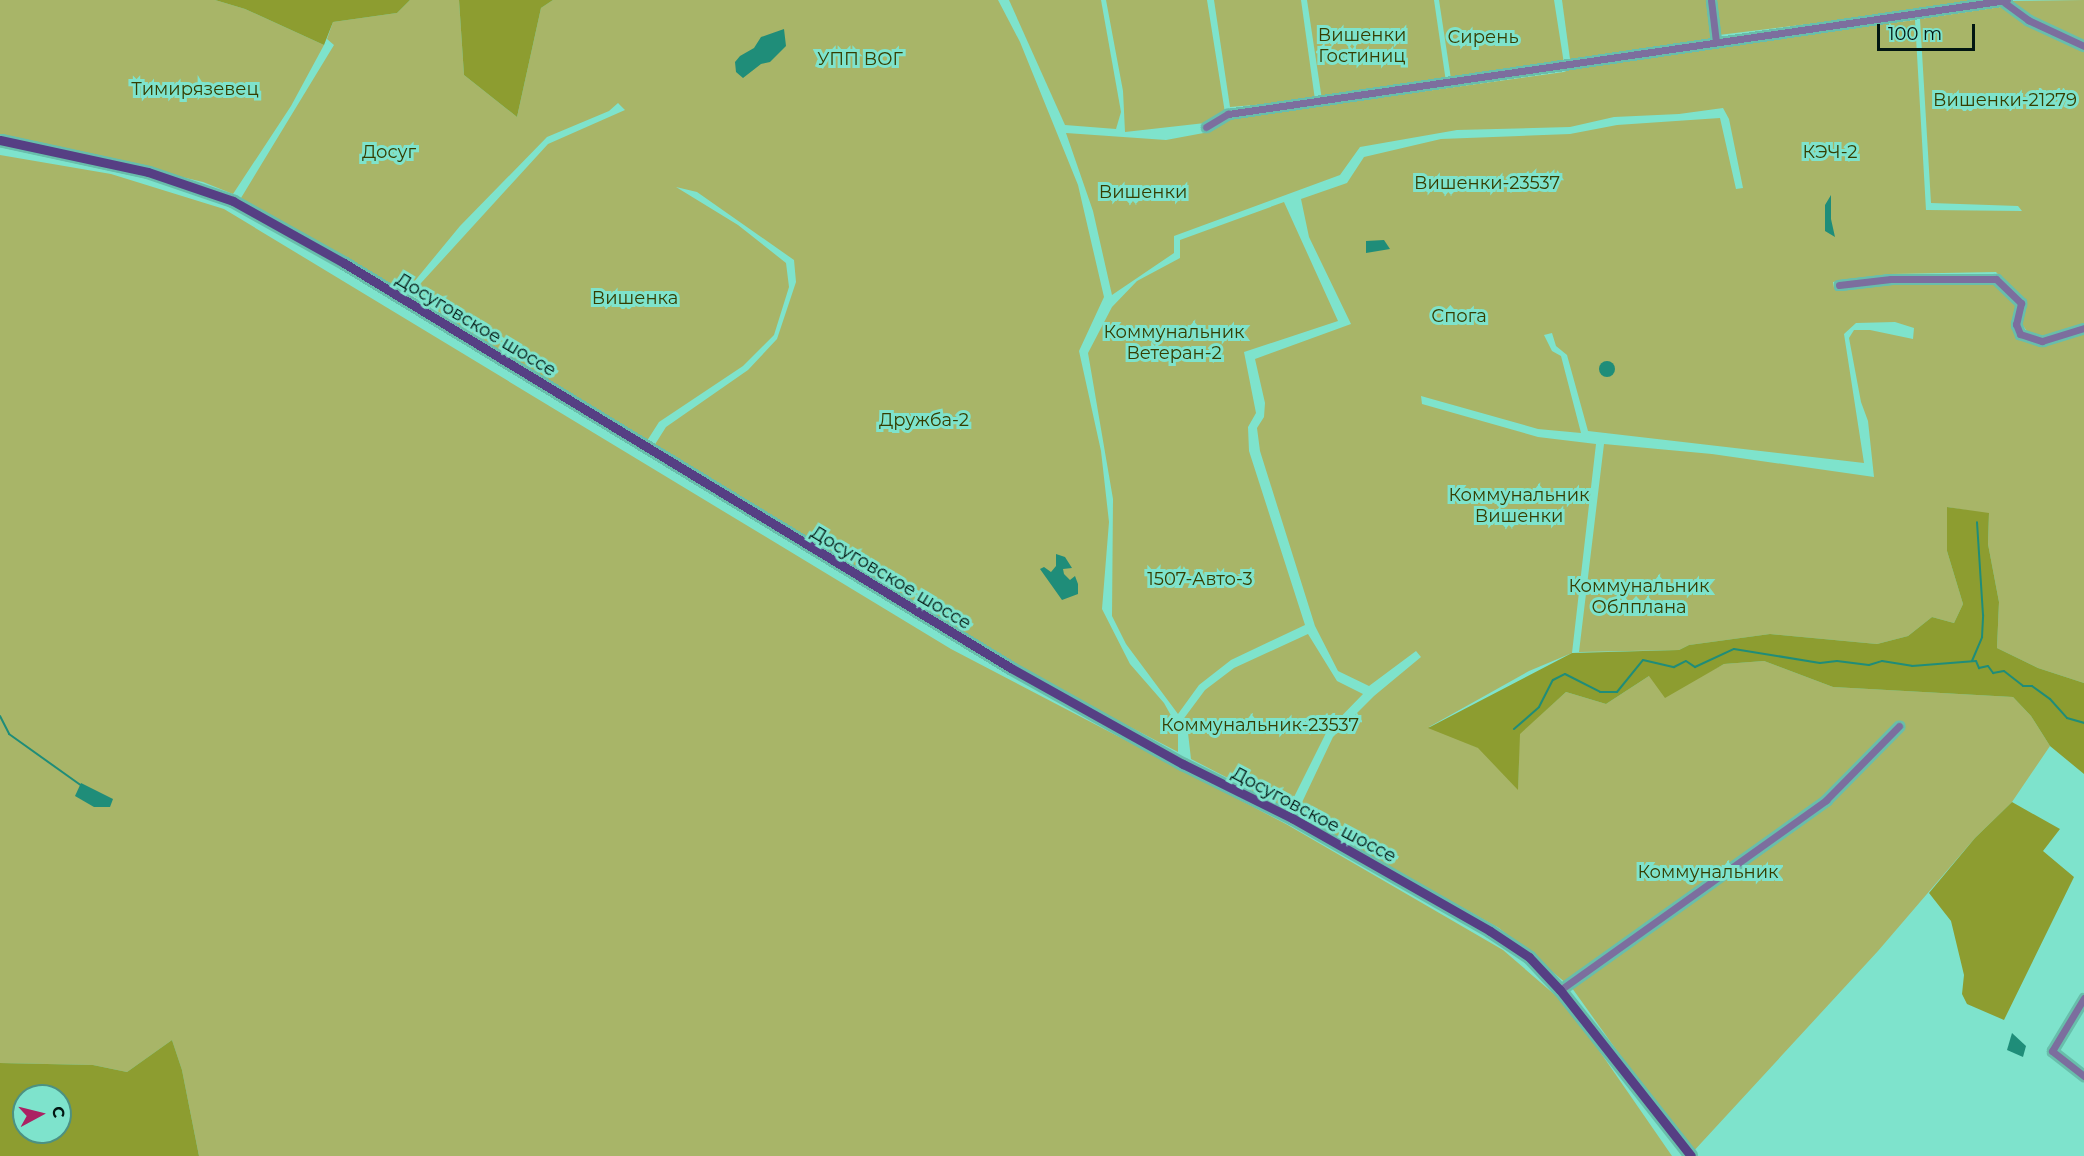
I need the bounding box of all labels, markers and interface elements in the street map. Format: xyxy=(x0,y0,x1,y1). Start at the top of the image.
scale bar xyxy=(1880,12,1978,50)
text: 100 m xyxy=(1888,23,1942,45)
park label: Вишенки Гостиниц xyxy=(1318,25,1406,68)
park label: Сирень xyxy=(1447,26,1519,48)
park label: УПП ВОГ xyxy=(817,48,903,70)
park label: Тимирязевец xyxy=(131,78,259,100)
park label: Вишенки-21279 xyxy=(1933,89,2077,111)
park label: Досуг xyxy=(362,141,416,163)
park label: КЭЧ-2 xyxy=(1802,141,1858,163)
park label: Вишенки-23537 xyxy=(1414,172,1560,194)
park label: Вишенки xyxy=(1099,181,1187,203)
street label: Досуговское шоссе xyxy=(392,269,560,381)
park label: Вишенка xyxy=(592,287,678,309)
park label: Спога xyxy=(1431,305,1487,327)
park label: Коммунальник Ветеран-2 xyxy=(1103,322,1245,364)
park label: Дружба-2 xyxy=(879,409,969,431)
park label: Коммунальник Вишенки xyxy=(1448,485,1590,528)
street label: Досуговское шоссе xyxy=(807,522,975,634)
park label: 1507-Авто-3 xyxy=(1147,568,1253,590)
park label: Коммунальник Облплана xyxy=(1568,576,1710,618)
park label: Коммунальник-23537 xyxy=(1161,714,1359,736)
street label: Досуговское шоссе xyxy=(1228,763,1400,867)
park label: Коммунальник xyxy=(1637,861,1779,883)
north arrow xyxy=(12,1084,72,1144)
text: С xyxy=(48,1105,69,1119)

